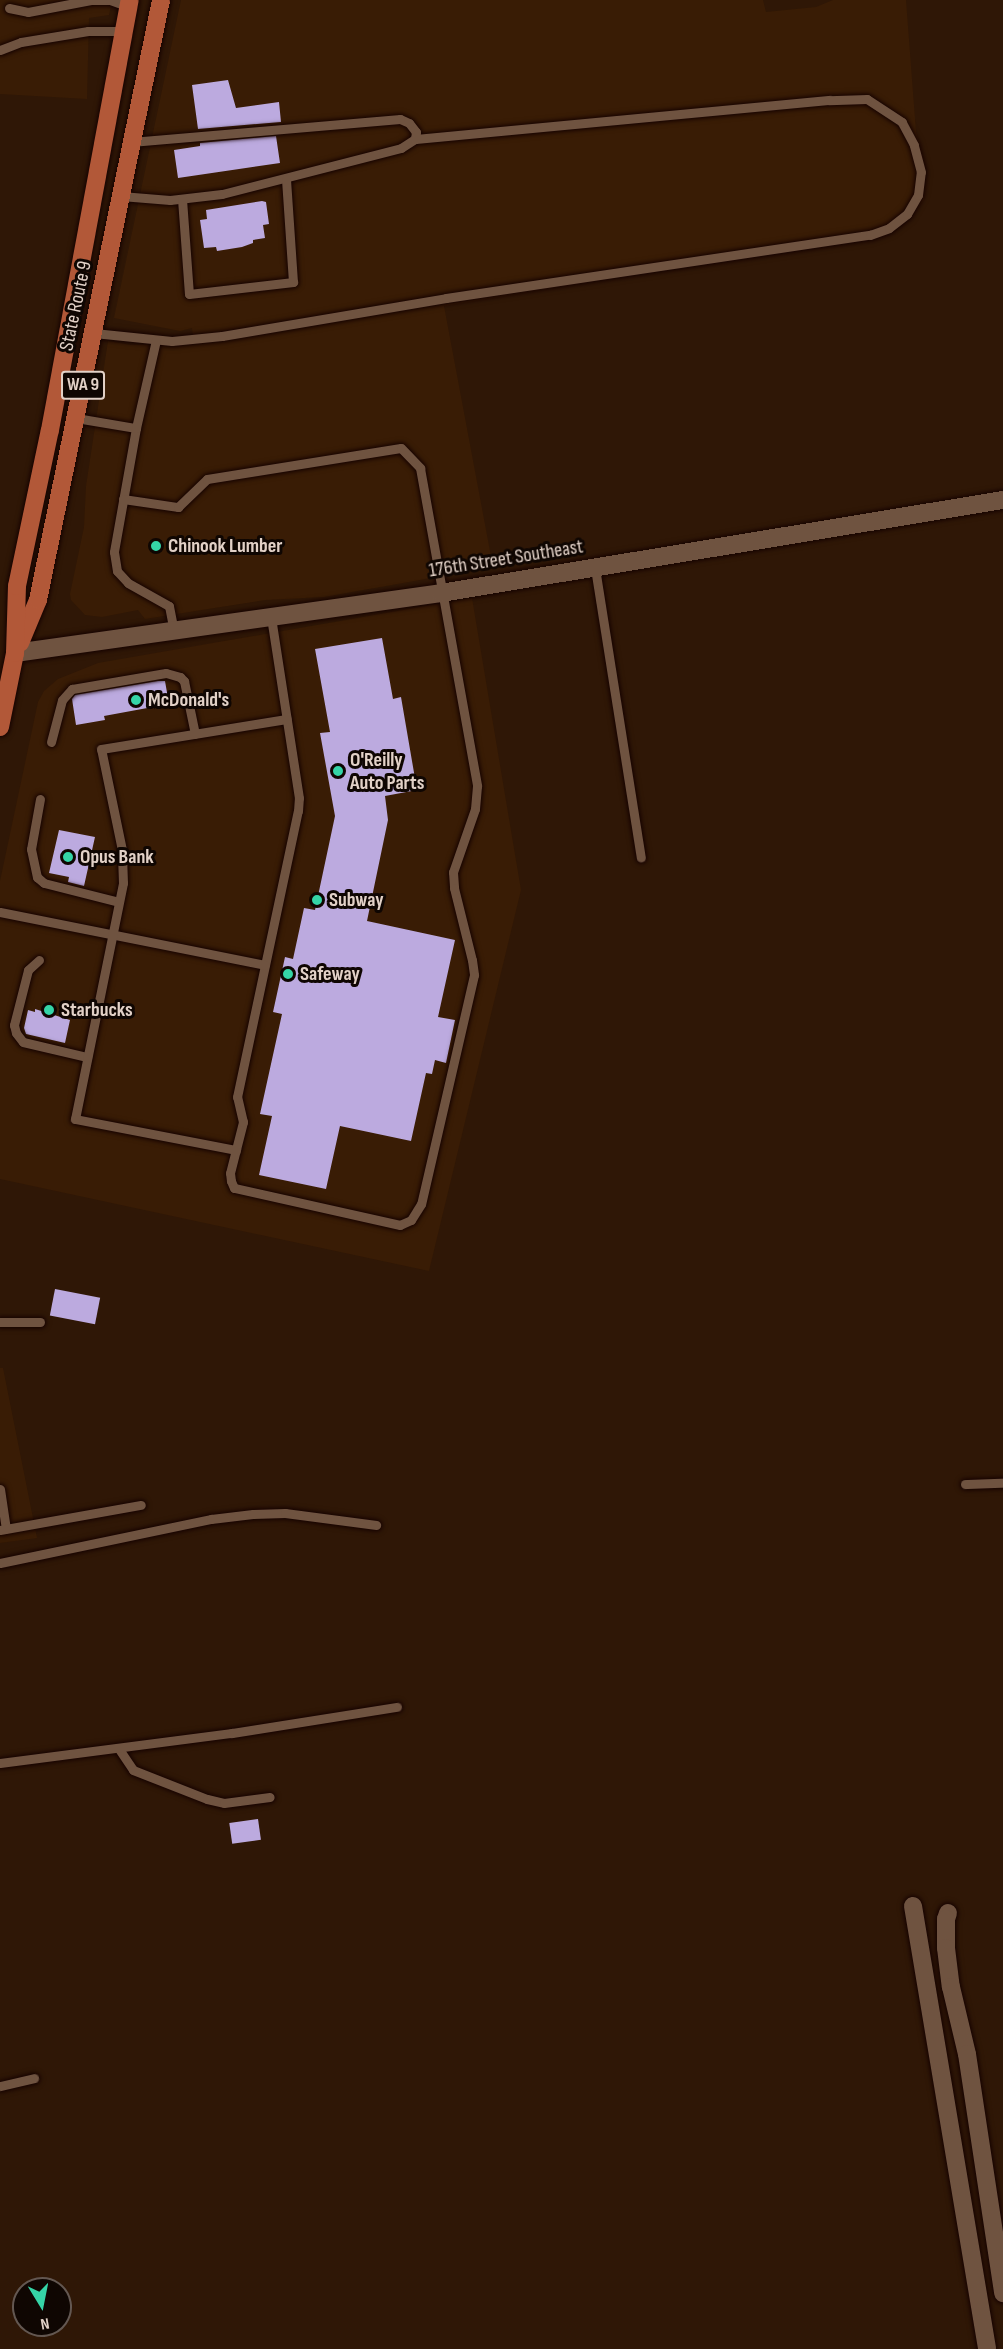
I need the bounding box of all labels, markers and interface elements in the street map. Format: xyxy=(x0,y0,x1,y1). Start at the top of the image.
street label: State Route 9 xyxy=(55,259,97,353)
road number: WA 9 xyxy=(60,370,106,400)
place label: Chinook Lumber xyxy=(168,534,282,558)
street label: 176th Street Southeast xyxy=(427,535,585,583)
marker: Chinook Lumber xyxy=(149,539,163,553)
place label: McDonald's xyxy=(148,688,229,712)
marker: McDonald's xyxy=(129,693,143,707)
place label: O'Reilly Auto Parts xyxy=(350,748,424,795)
marker: O'Reilly Auto Parts xyxy=(331,764,345,778)
place label: Opus Bank xyxy=(80,845,154,869)
marker: Opus Bank xyxy=(61,850,75,864)
place label: Subway xyxy=(329,888,384,912)
marker: Subway xyxy=(310,893,324,907)
place label: Safeway xyxy=(300,962,360,986)
marker: Safeway xyxy=(281,967,295,981)
place label: Starbucks xyxy=(61,998,133,1022)
marker: Starbucks xyxy=(42,1003,56,1017)
north arrow xyxy=(12,2277,72,2337)
text: N xyxy=(39,2313,51,2333)

